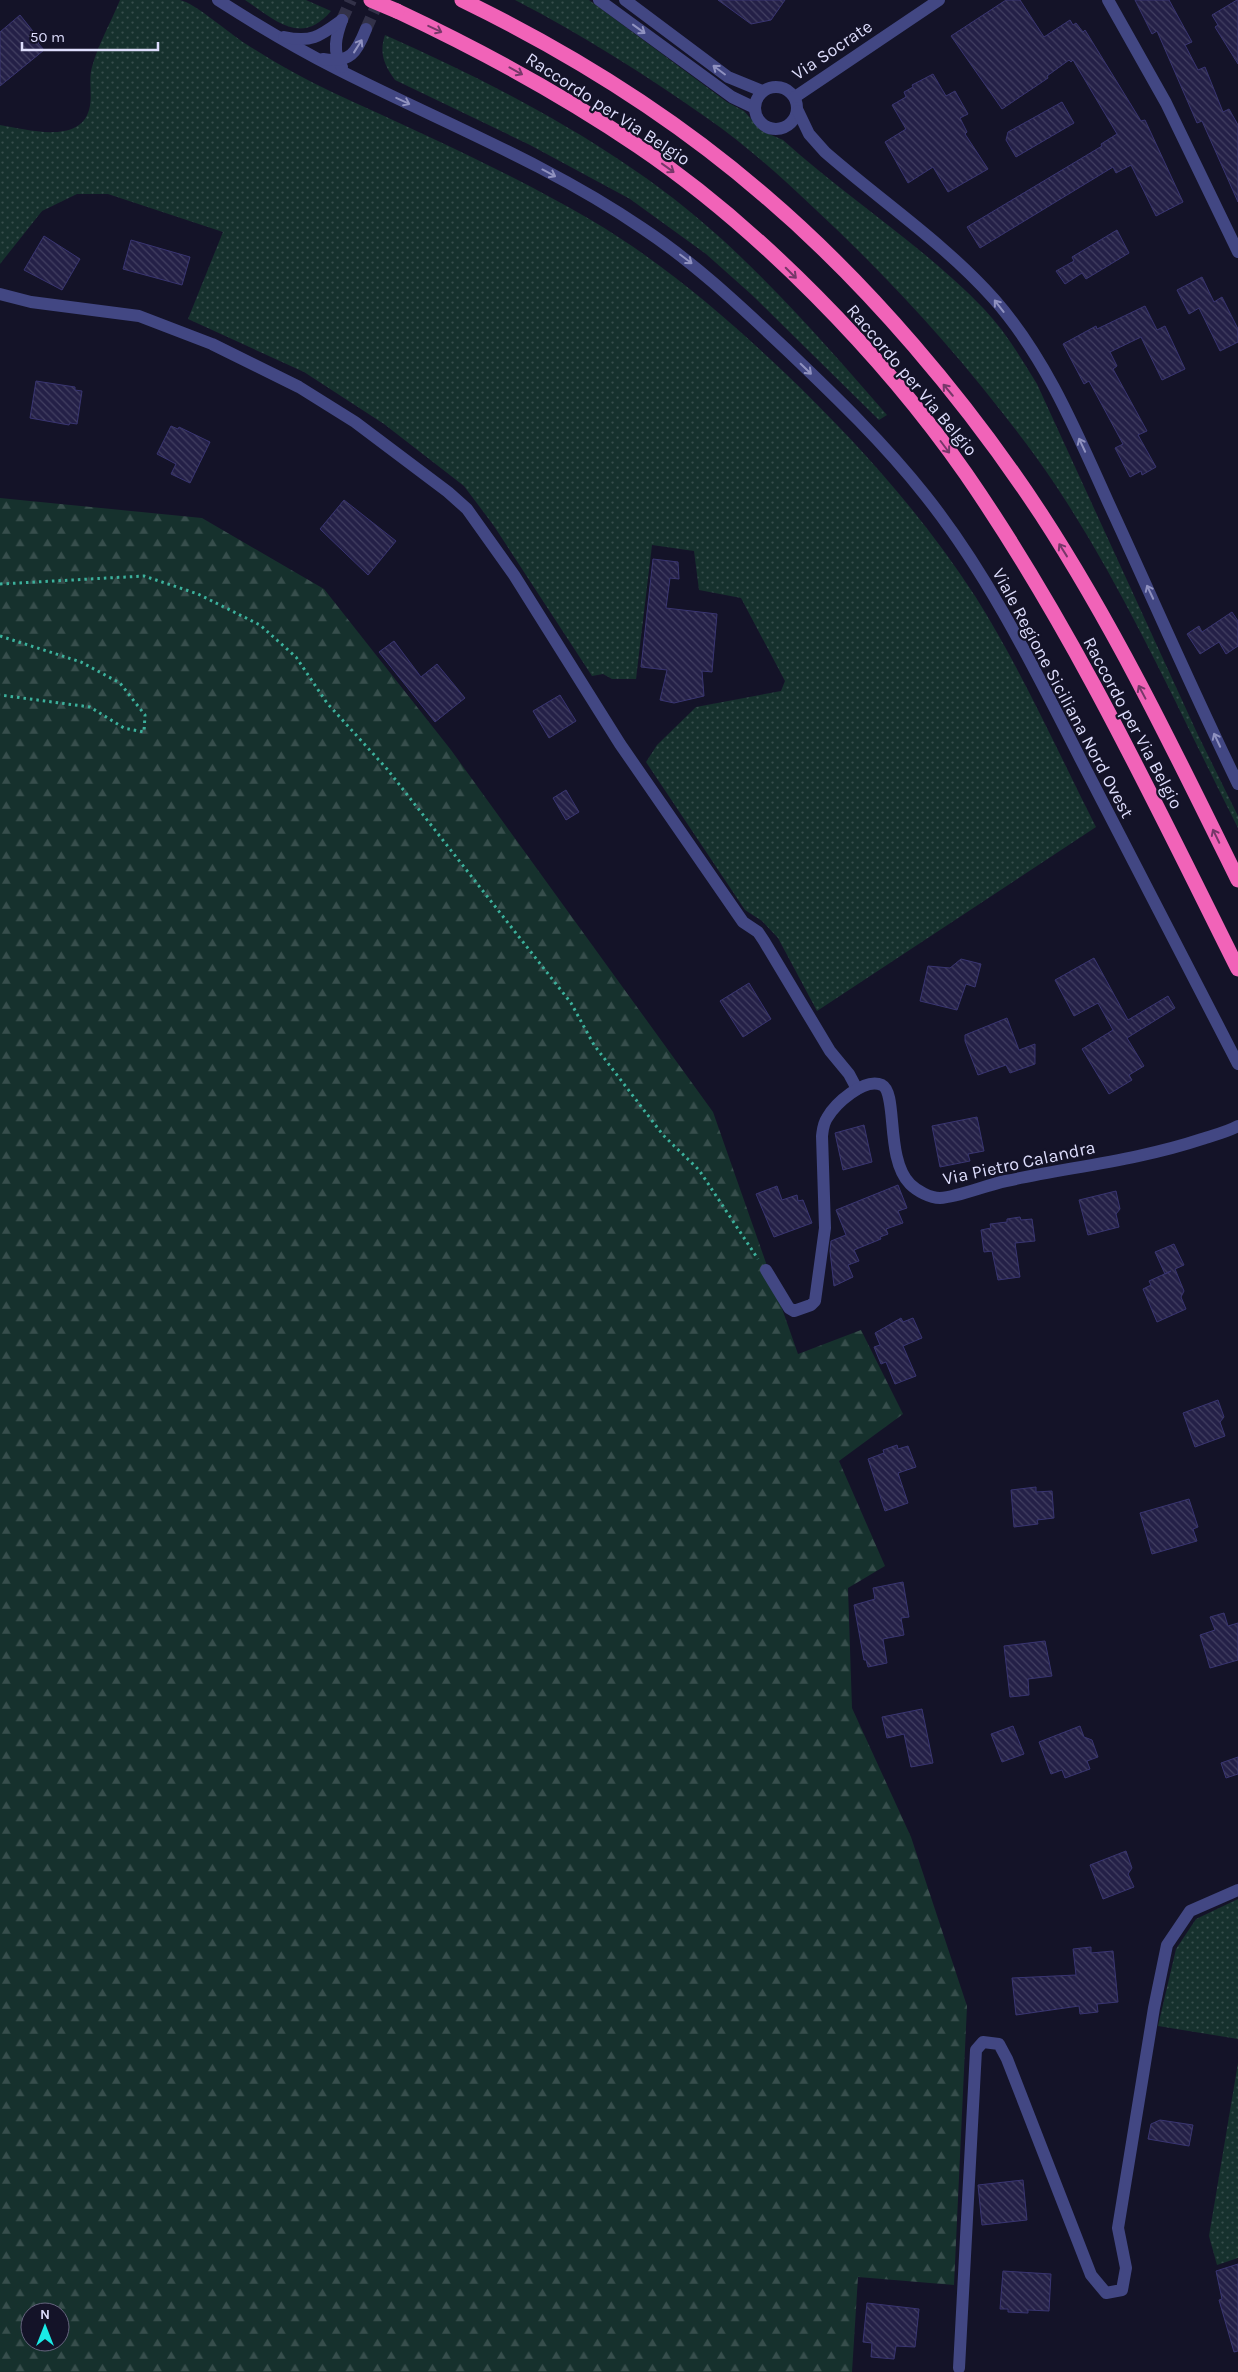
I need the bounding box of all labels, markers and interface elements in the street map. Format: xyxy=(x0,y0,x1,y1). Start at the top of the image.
street label: Via Socrate xyxy=(788,15,876,85)
scale bar xyxy=(22,20,159,52)
one-way arrow xyxy=(632,24,646,34)
one-way arrow xyxy=(427,25,442,34)
text: 50 m xyxy=(30,28,65,46)
one-way arrow xyxy=(353,39,363,53)
street label: Raccordo per Via Belgio xyxy=(522,48,694,170)
one-way arrow xyxy=(713,65,726,76)
one-way arrow xyxy=(508,66,523,76)
one-way arrow xyxy=(395,97,410,106)
one-way arrow xyxy=(661,162,674,173)
one-way arrow xyxy=(541,168,556,178)
one-way arrow xyxy=(679,254,692,265)
one-way arrow xyxy=(785,267,797,279)
street label: Raccordo per Via Belgio xyxy=(842,300,982,460)
one-way arrow xyxy=(993,300,1004,313)
one-way arrow xyxy=(800,363,812,375)
one-way arrow xyxy=(942,383,954,396)
one-way arrow xyxy=(1077,438,1086,453)
one-way arrow xyxy=(940,440,950,454)
one-way arrow xyxy=(1058,543,1068,557)
street label: Viale Regione Siciliana Nord Ovest xyxy=(988,564,1139,822)
one-way arrow xyxy=(1144,585,1154,600)
street label: Raccordo per Via Belgio xyxy=(1078,633,1188,813)
one-way arrow xyxy=(1137,685,1146,700)
one-way arrow xyxy=(1212,733,1222,748)
one-way arrow xyxy=(1211,829,1221,844)
street label: Via Pietro Calandra xyxy=(941,1136,1097,1190)
north arrow xyxy=(20,2302,70,2352)
text: N xyxy=(40,2306,50,2323)

